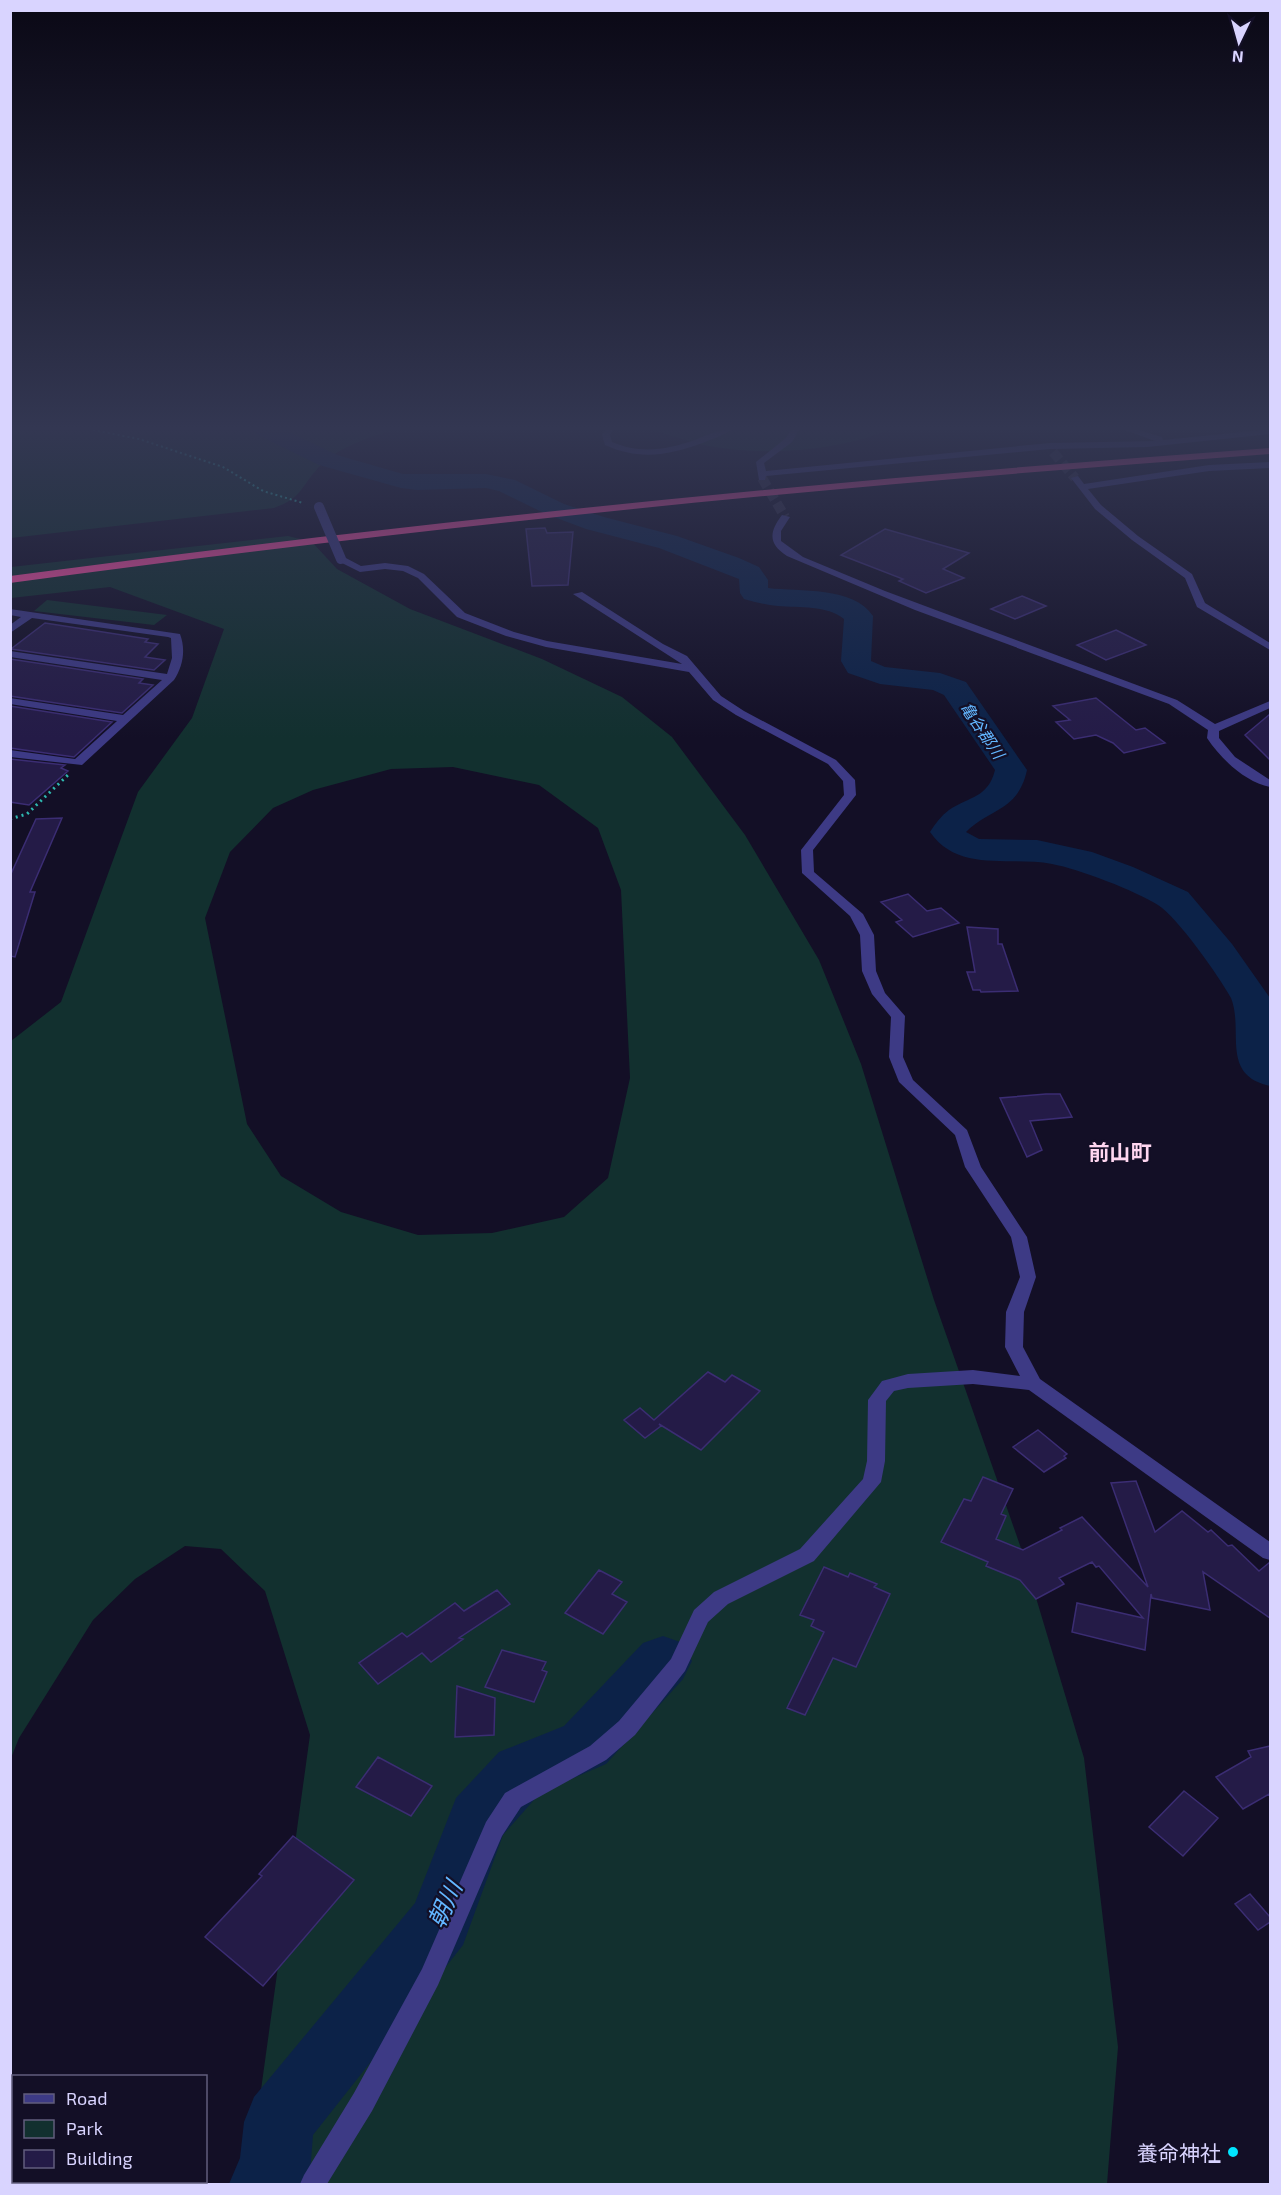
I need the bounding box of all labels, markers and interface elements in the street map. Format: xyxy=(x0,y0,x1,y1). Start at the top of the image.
north arrow xyxy=(1209,12,1269,72)
text: N xyxy=(1231,47,1244,67)
water label: 亀谷郡川 xyxy=(957,698,1010,763)
district label: 前山町 xyxy=(1089,1139,1152,1164)
water label: 朝川 xyxy=(421,1873,469,1932)
legend xyxy=(12,2075,207,2183)
text: Road xyxy=(66,2087,107,2109)
text: Park xyxy=(66,2117,103,2139)
place label: 養命神社 xyxy=(1137,2140,1221,2165)
marker: 養命神社 xyxy=(1226,2145,1240,2159)
text: Building xyxy=(66,2147,133,2169)

